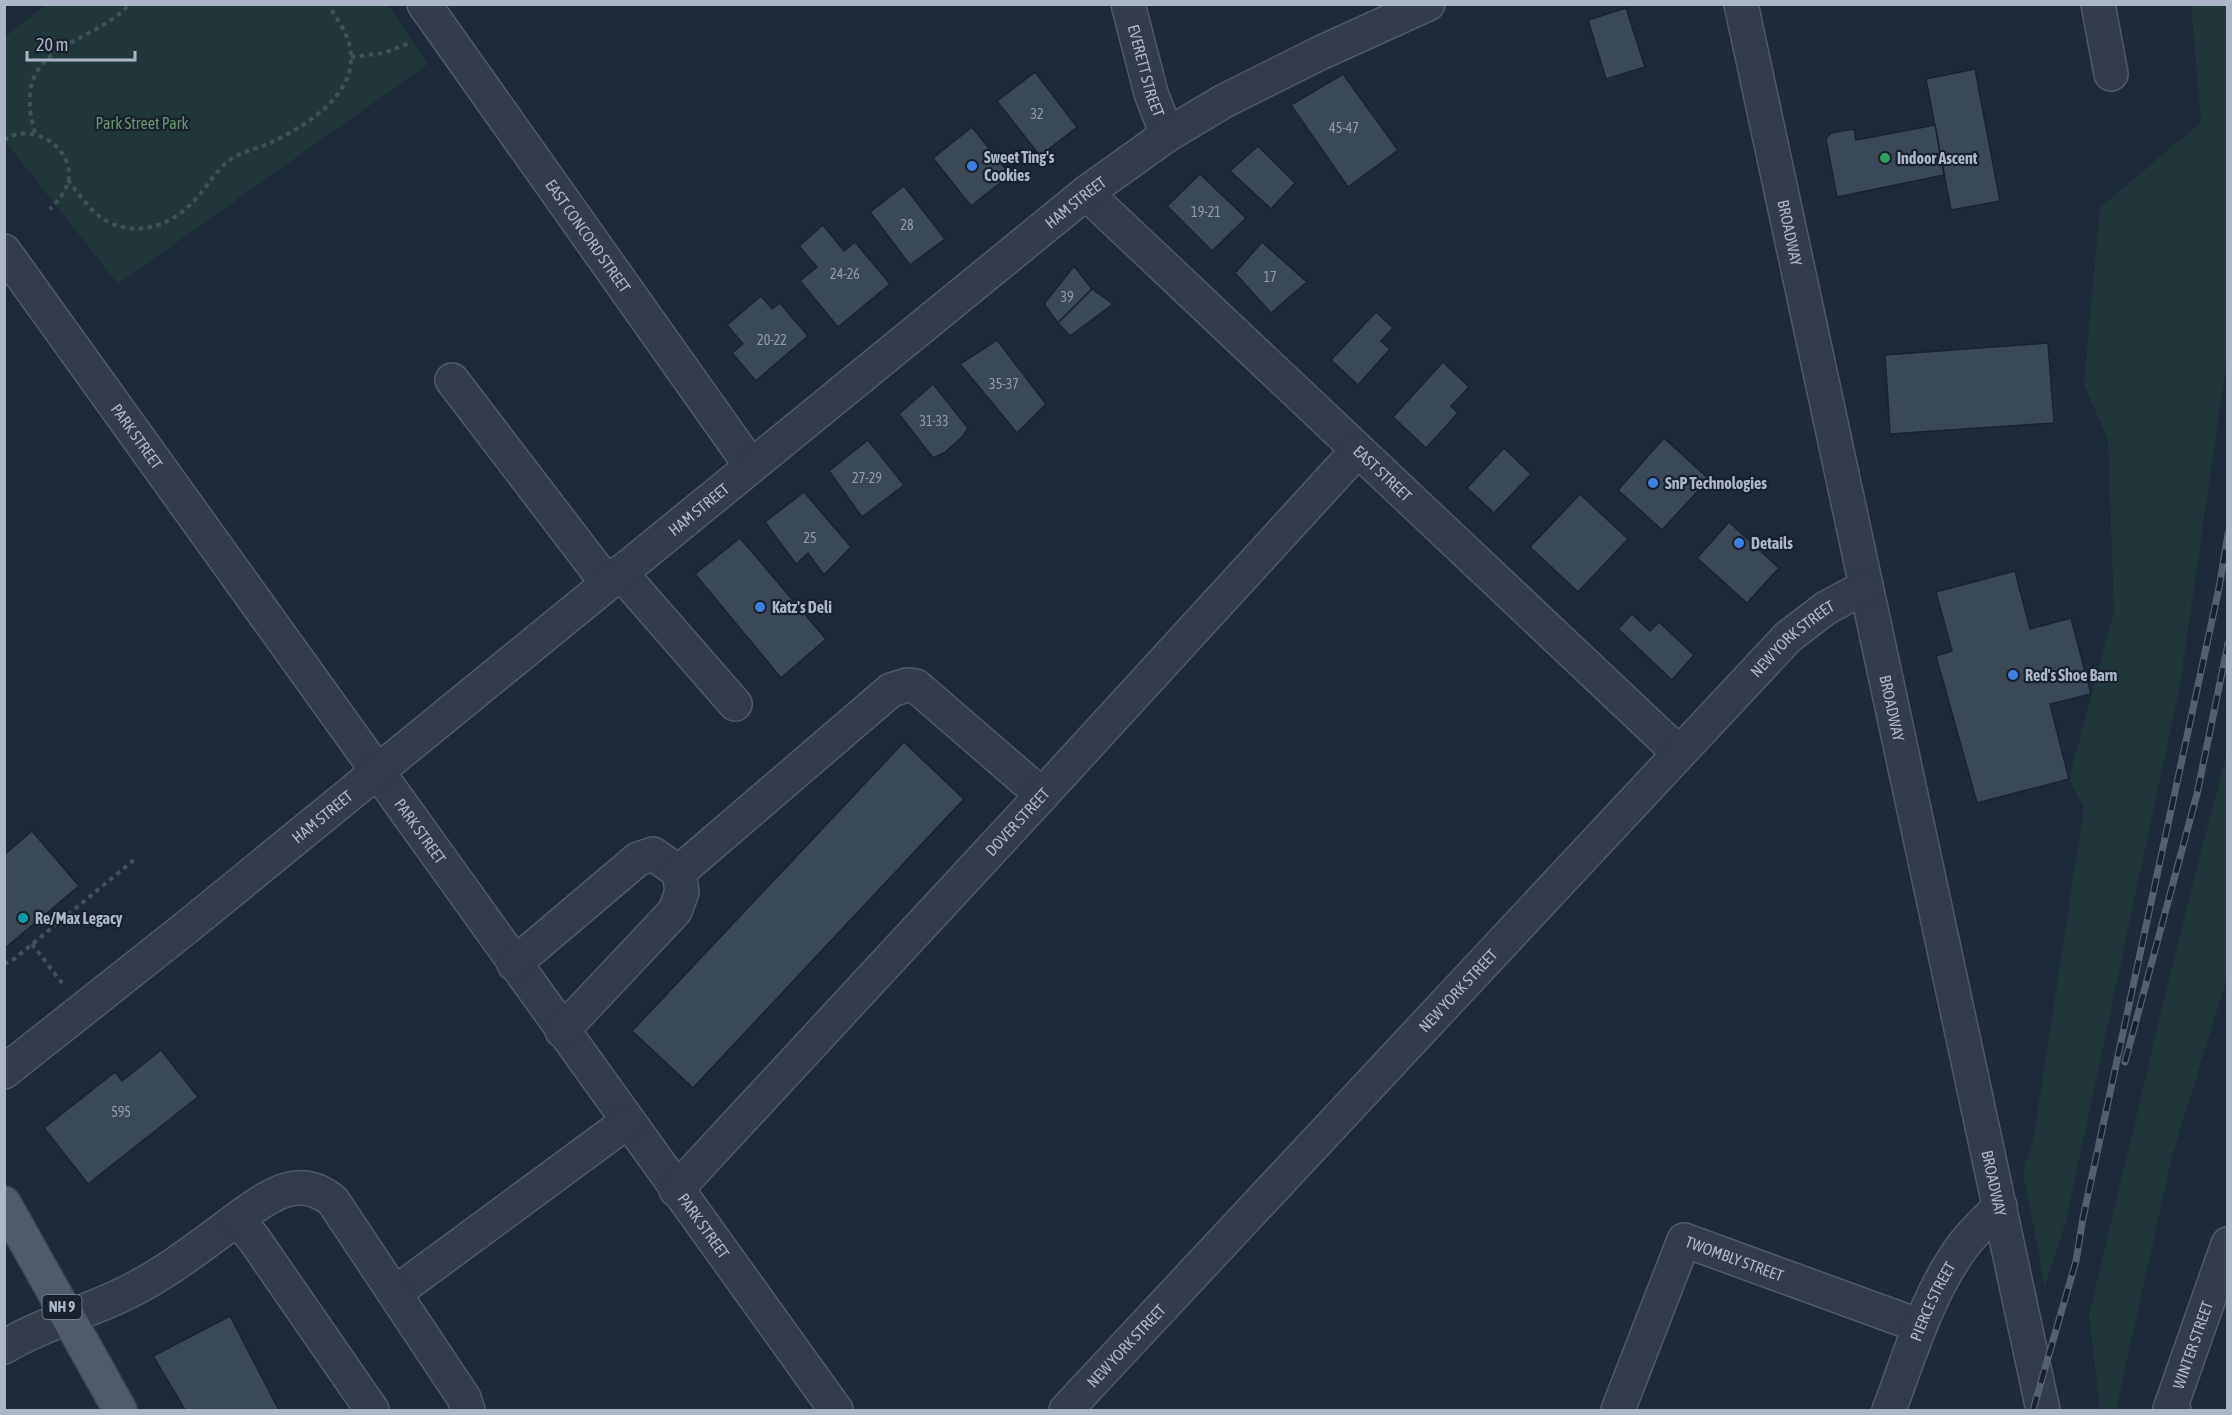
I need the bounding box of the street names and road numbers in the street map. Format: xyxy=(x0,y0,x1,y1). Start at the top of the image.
street label: EVERETT STREET xyxy=(1125,23,1168,119)
street label: HAM STREET xyxy=(1041,173,1109,232)
street label: EAST CONCORD STREET xyxy=(542,176,634,296)
street label: BROADWAY xyxy=(1774,198,1806,268)
street label: PARK STREET xyxy=(108,400,166,472)
street label: EAST STREET xyxy=(1350,441,1415,505)
street label: HAM STREET xyxy=(665,479,732,539)
street label: NEW YORK STREET xyxy=(1747,596,1837,680)
street label: BROADWAY xyxy=(1876,673,1908,743)
street label: DOVER STREET xyxy=(982,784,1053,859)
street label: HAM STREET xyxy=(288,787,356,847)
street label: PARK STREET xyxy=(391,795,450,867)
street label: NEW YORK STREET xyxy=(1415,945,1501,1036)
street label: BROADWAY xyxy=(1978,1149,2010,1219)
street label: PARK STREET xyxy=(674,1190,733,1262)
street label: TWOMBLY STREET xyxy=(1683,1232,1786,1284)
street label: PIERCE STREET xyxy=(1906,1259,1959,1343)
road number: NH 9 xyxy=(42,1295,82,1319)
street label: WINTER STREET xyxy=(2169,1299,2216,1391)
street label: NEW YORK STREET xyxy=(1083,1301,1169,1391)

